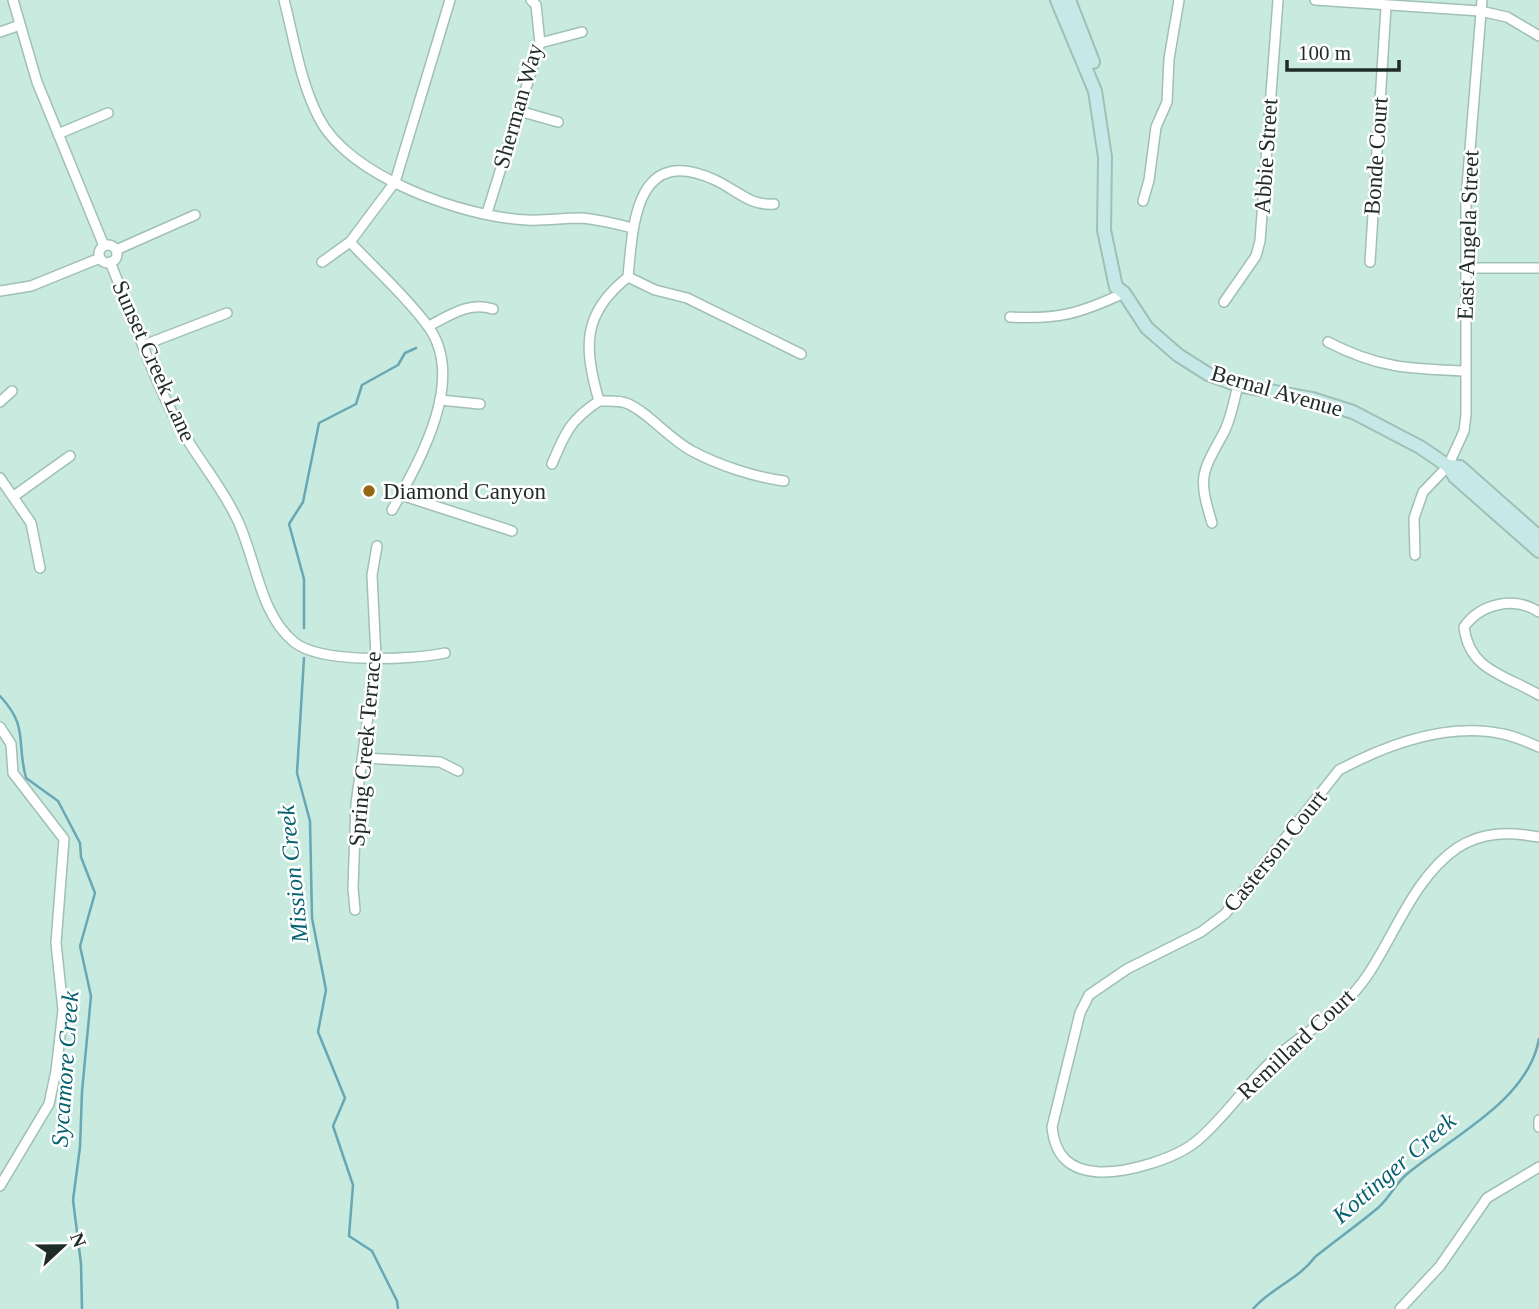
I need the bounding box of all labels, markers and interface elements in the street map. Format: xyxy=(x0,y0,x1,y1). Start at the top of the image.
scale bar xyxy=(1287,28,1399,72)
street label: Sherman Way xyxy=(488,40,548,171)
text: 100 m xyxy=(1298,41,1351,65)
street label: Bonde Court xyxy=(1359,96,1393,216)
street label: Abbie Street xyxy=(1249,97,1283,215)
street label: East Angela Street xyxy=(1453,149,1483,320)
street label: Sunset Creek Lane xyxy=(107,277,201,445)
street label: Bernal Avenue xyxy=(1208,360,1346,422)
place label: Diamond Canyon xyxy=(383,479,546,504)
marker: Diamond Canyon xyxy=(361,483,377,499)
street label: Spring Creek Terrace xyxy=(344,650,386,848)
street label: Casterson Court xyxy=(1218,785,1332,917)
water label: Mission Creek xyxy=(273,803,313,945)
street label: Remillard Court xyxy=(1233,983,1360,1104)
water label: Sycamore Creek xyxy=(47,990,83,1148)
water label: Kottinger Creek xyxy=(1326,1107,1461,1229)
north arrow xyxy=(28,1211,98,1281)
text: N xyxy=(66,1230,91,1250)

